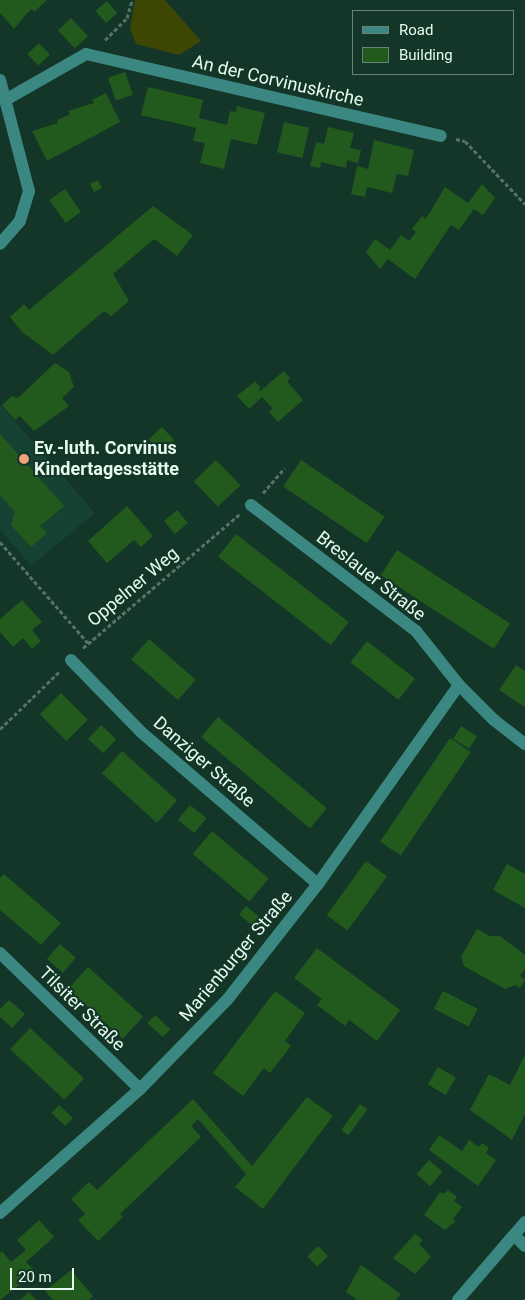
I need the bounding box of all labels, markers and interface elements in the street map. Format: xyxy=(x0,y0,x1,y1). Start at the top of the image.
legend xyxy=(352,10,515,75)
text: Road xyxy=(399,21,433,39)
text: Building xyxy=(399,46,453,64)
street label: An der Corvinuskirche xyxy=(190,51,366,111)
place label: Ev.-luth. Corvinus Kindertagesstätte xyxy=(34,438,179,480)
marker: Ev.-luth. Corvinus Kindertagesstätte xyxy=(18,453,30,465)
street label: Breslauer Straße xyxy=(312,527,430,625)
street label: Oppelner Weg xyxy=(83,543,183,631)
street label: Danziger Straße xyxy=(149,712,259,812)
street label: Marienburger Straße xyxy=(175,886,297,1026)
street label: Tilsiter Straße xyxy=(34,962,130,1056)
scale bar xyxy=(12,1258,76,1290)
text: 20 m xyxy=(18,1268,52,1286)

